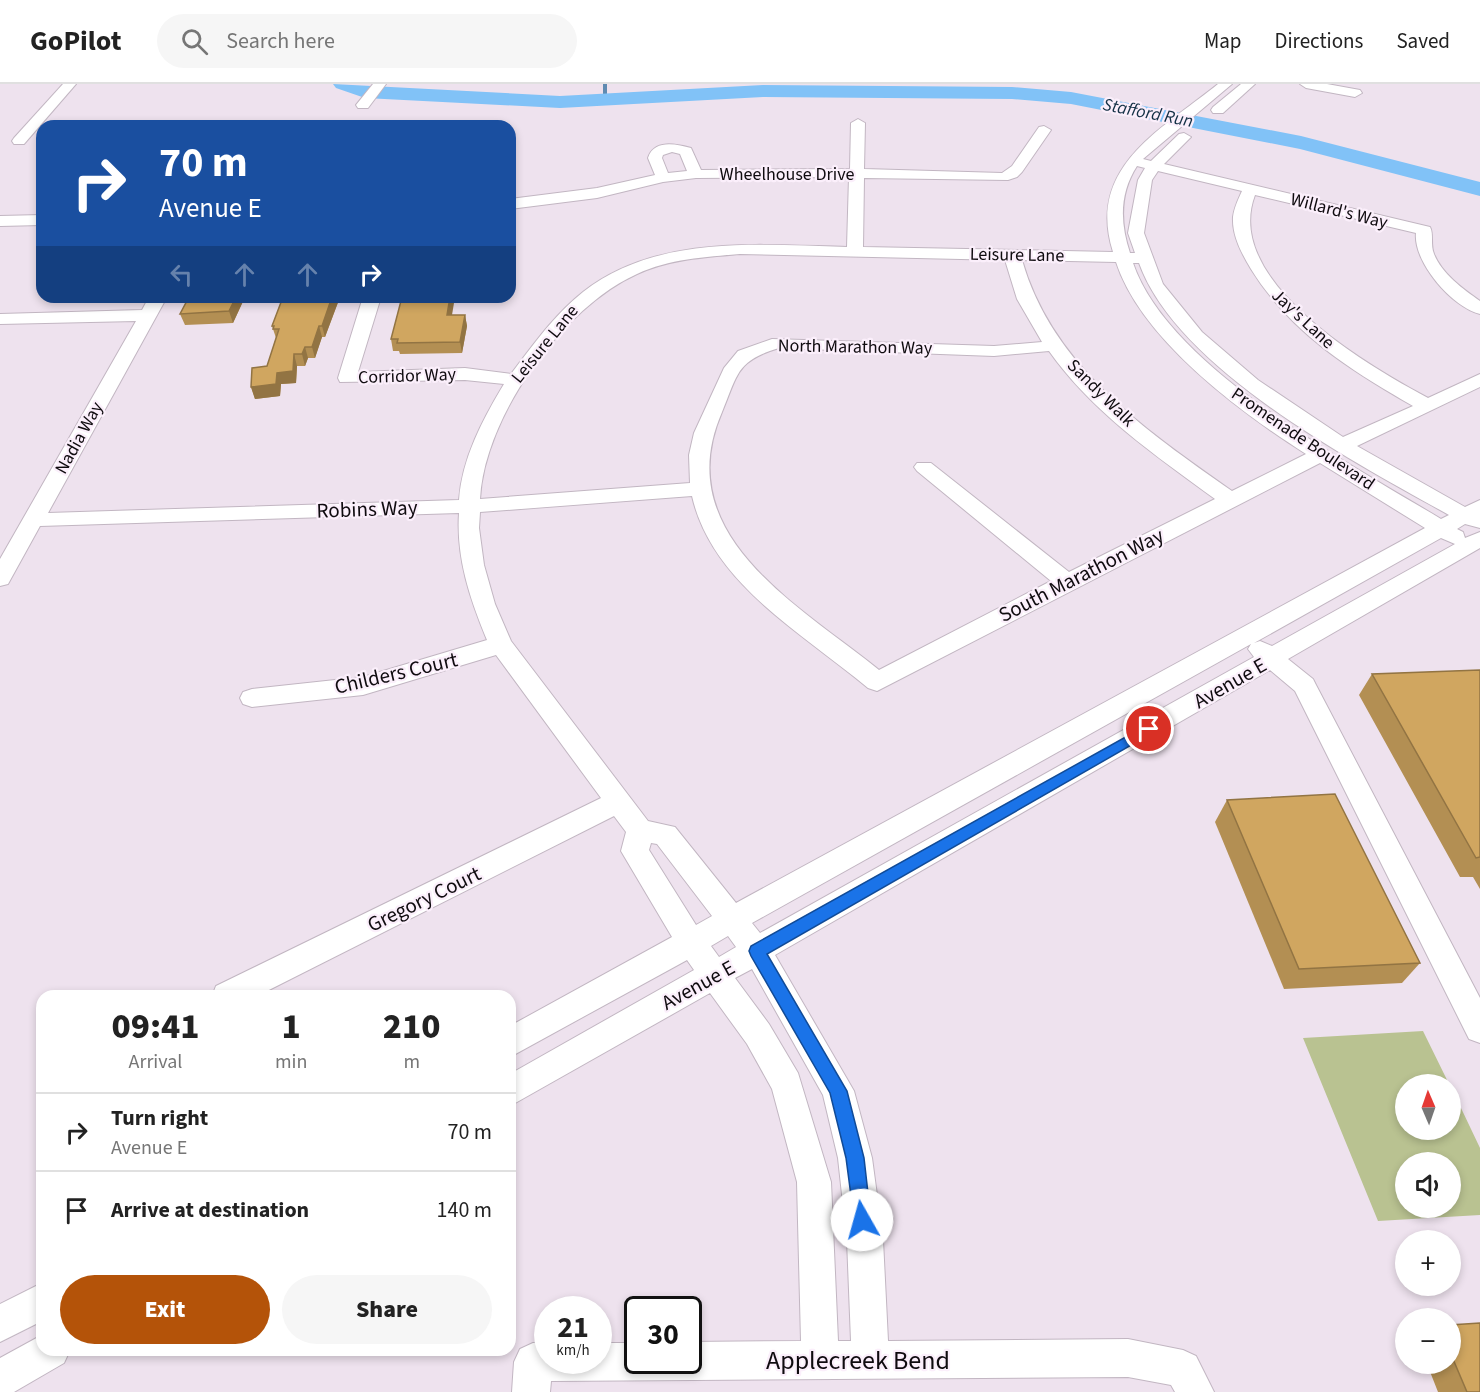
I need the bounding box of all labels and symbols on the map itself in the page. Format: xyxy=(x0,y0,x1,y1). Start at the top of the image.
water label: Stafford Run xyxy=(1101,92,1195,134)
street label: Wheelhouse Drive xyxy=(720,162,854,187)
street label: Willard's Way xyxy=(1288,187,1391,235)
street label: Leisure Lane xyxy=(970,242,1064,268)
street label: Jay's Lane xyxy=(1266,283,1340,355)
street label: Leisure Lane xyxy=(506,299,584,389)
street label: North Marathon Way xyxy=(778,333,933,361)
street label: Sandy Walk xyxy=(1061,353,1141,433)
street label: Corridor Way xyxy=(358,362,457,390)
street label: Promenade Boulevard xyxy=(1226,382,1380,496)
street label: Nadia Way xyxy=(49,397,109,479)
street label: Robins Way xyxy=(316,492,418,526)
street label: South Marathon Way xyxy=(993,520,1169,630)
street label: Childers Court xyxy=(332,644,460,702)
street label: Avenue E xyxy=(1188,650,1272,716)
pin xyxy=(1123,703,1174,754)
street label: Gregory Court xyxy=(362,859,486,939)
street label: Avenue E xyxy=(656,952,740,1018)
north arrow xyxy=(1395,1074,1461,1140)
position arrow xyxy=(830,1188,894,1252)
speed limit sign: 30 xyxy=(624,1296,702,1374)
street label: Applecreek Bend xyxy=(766,1342,950,1379)

